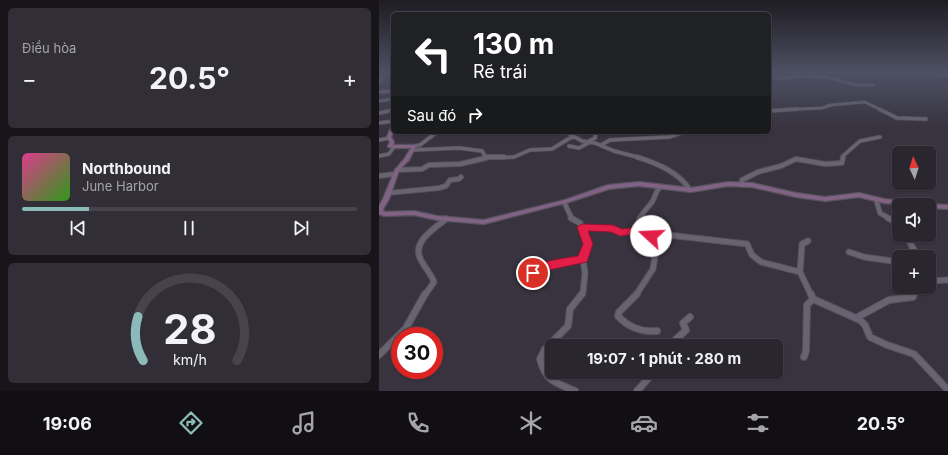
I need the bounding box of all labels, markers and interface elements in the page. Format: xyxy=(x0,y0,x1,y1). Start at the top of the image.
text: 130 m xyxy=(473,27,554,61)
icon: left xyxy=(407,28,459,80)
text: Điều hòa xyxy=(22,40,76,56)
text: 20.5° xyxy=(149,60,230,96)
text: Rẽ trái xyxy=(473,61,527,82)
text: − xyxy=(22,66,37,92)
text: + xyxy=(342,66,357,92)
icon: right xyxy=(464,104,486,126)
text: Sau đó xyxy=(407,106,456,125)
north arrow xyxy=(892,146,936,190)
map controls xyxy=(892,146,936,294)
text: Northbound xyxy=(82,159,171,178)
text: June Harbor xyxy=(82,178,159,194)
button: sound xyxy=(892,198,936,242)
position arrow xyxy=(630,215,672,257)
icon: previous xyxy=(67,217,89,239)
icon: pause xyxy=(178,217,200,239)
icon: next xyxy=(290,217,312,239)
button: + xyxy=(892,250,936,294)
pin xyxy=(516,256,550,290)
icon: arrive xyxy=(522,262,544,284)
text: 28 xyxy=(163,304,216,354)
speed limit sign: 30 xyxy=(391,327,443,379)
text: 19:07 · 1 phút · 280 m xyxy=(587,349,741,368)
text: km/h xyxy=(173,351,206,368)
icon: directions xyxy=(177,409,205,437)
icon: music xyxy=(290,409,318,437)
icon: phone xyxy=(404,409,432,437)
icon: climate xyxy=(517,409,545,437)
icon: car xyxy=(630,409,658,437)
icon: filters xyxy=(744,409,772,437)
text: 19:06 xyxy=(43,413,92,434)
text: 20.5° xyxy=(857,413,905,434)

